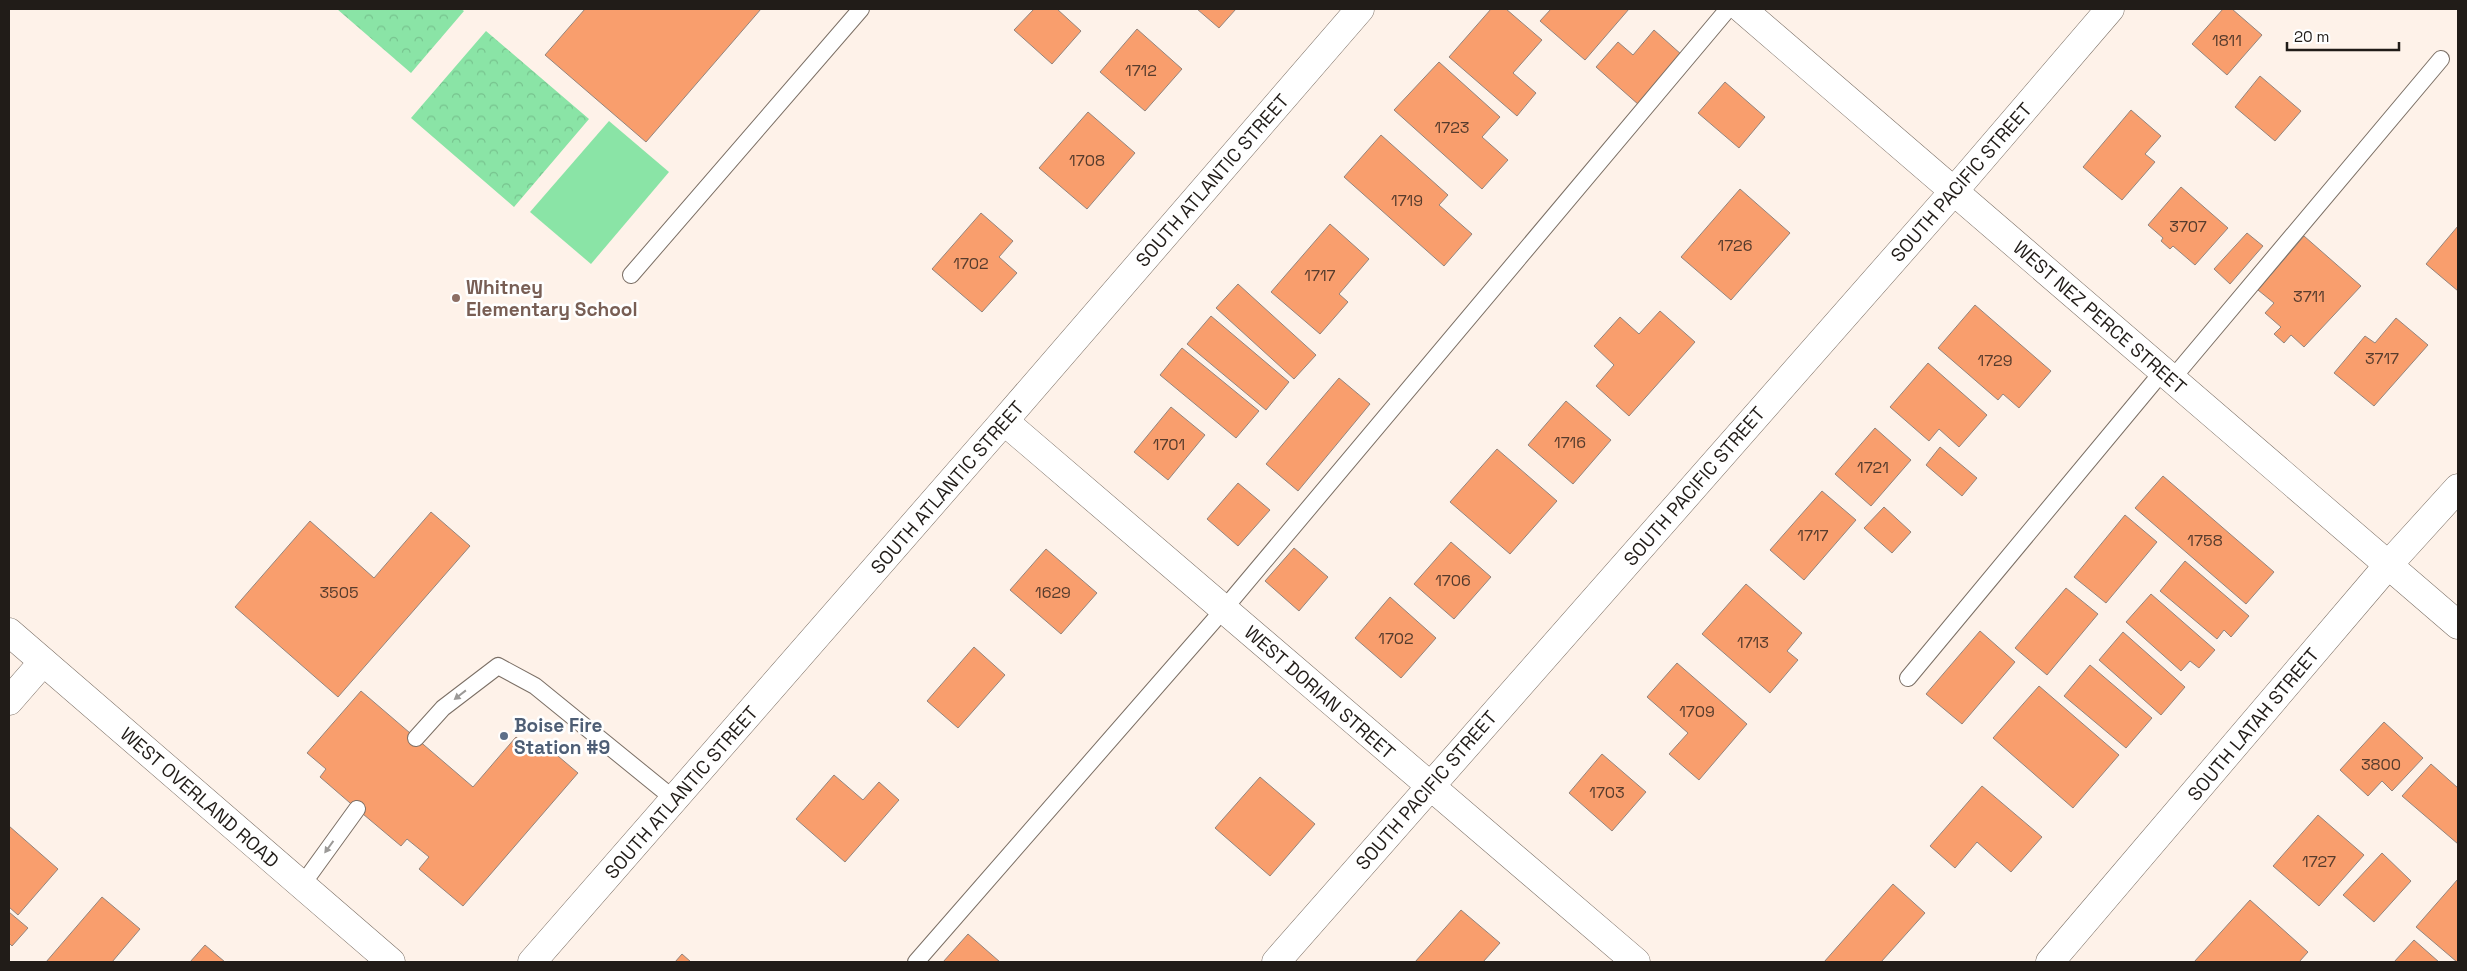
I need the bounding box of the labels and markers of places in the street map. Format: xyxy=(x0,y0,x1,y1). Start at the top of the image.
place label: Whitney Elementary School xyxy=(466,275,638,322)
marker: Whitney Elementary School xyxy=(450,292,462,304)
place label: Boise Fire Station #9 xyxy=(514,713,610,760)
marker: Boise Fire Station #9 xyxy=(498,730,510,742)

